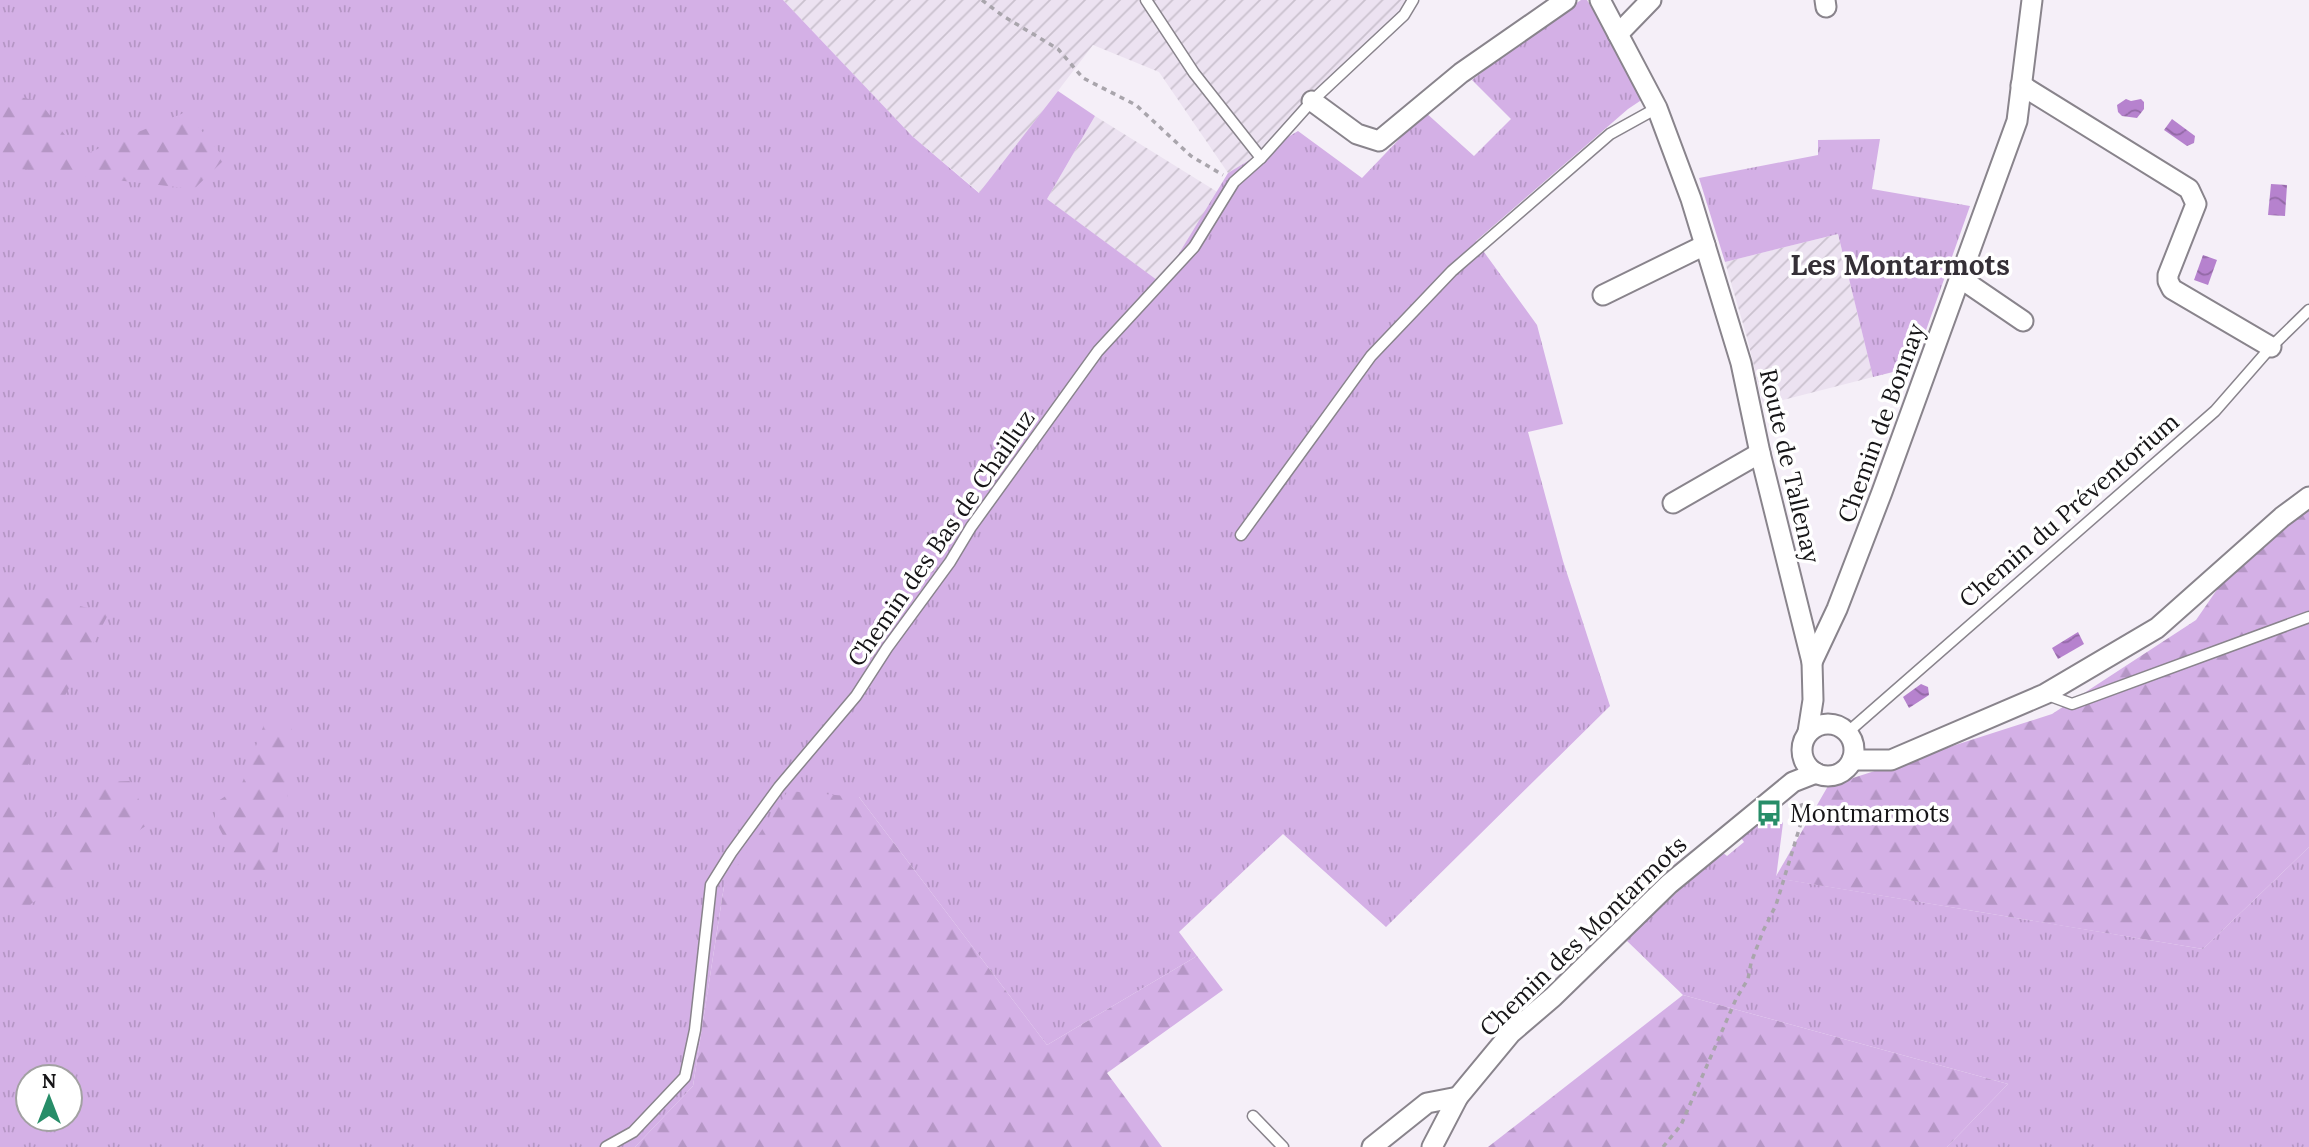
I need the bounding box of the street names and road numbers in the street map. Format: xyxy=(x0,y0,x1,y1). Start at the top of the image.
street label: Chemin de Bonnay xyxy=(1831,319,1932,527)
street label: Route de Tallenay xyxy=(1753,366,1827,566)
street label: Chemin des Bas de Chailluz xyxy=(840,404,1042,672)
street label: Chemin du Préventorium xyxy=(1953,406,2185,614)
street label: Chemin des Montarmots xyxy=(1473,829,1693,1043)

